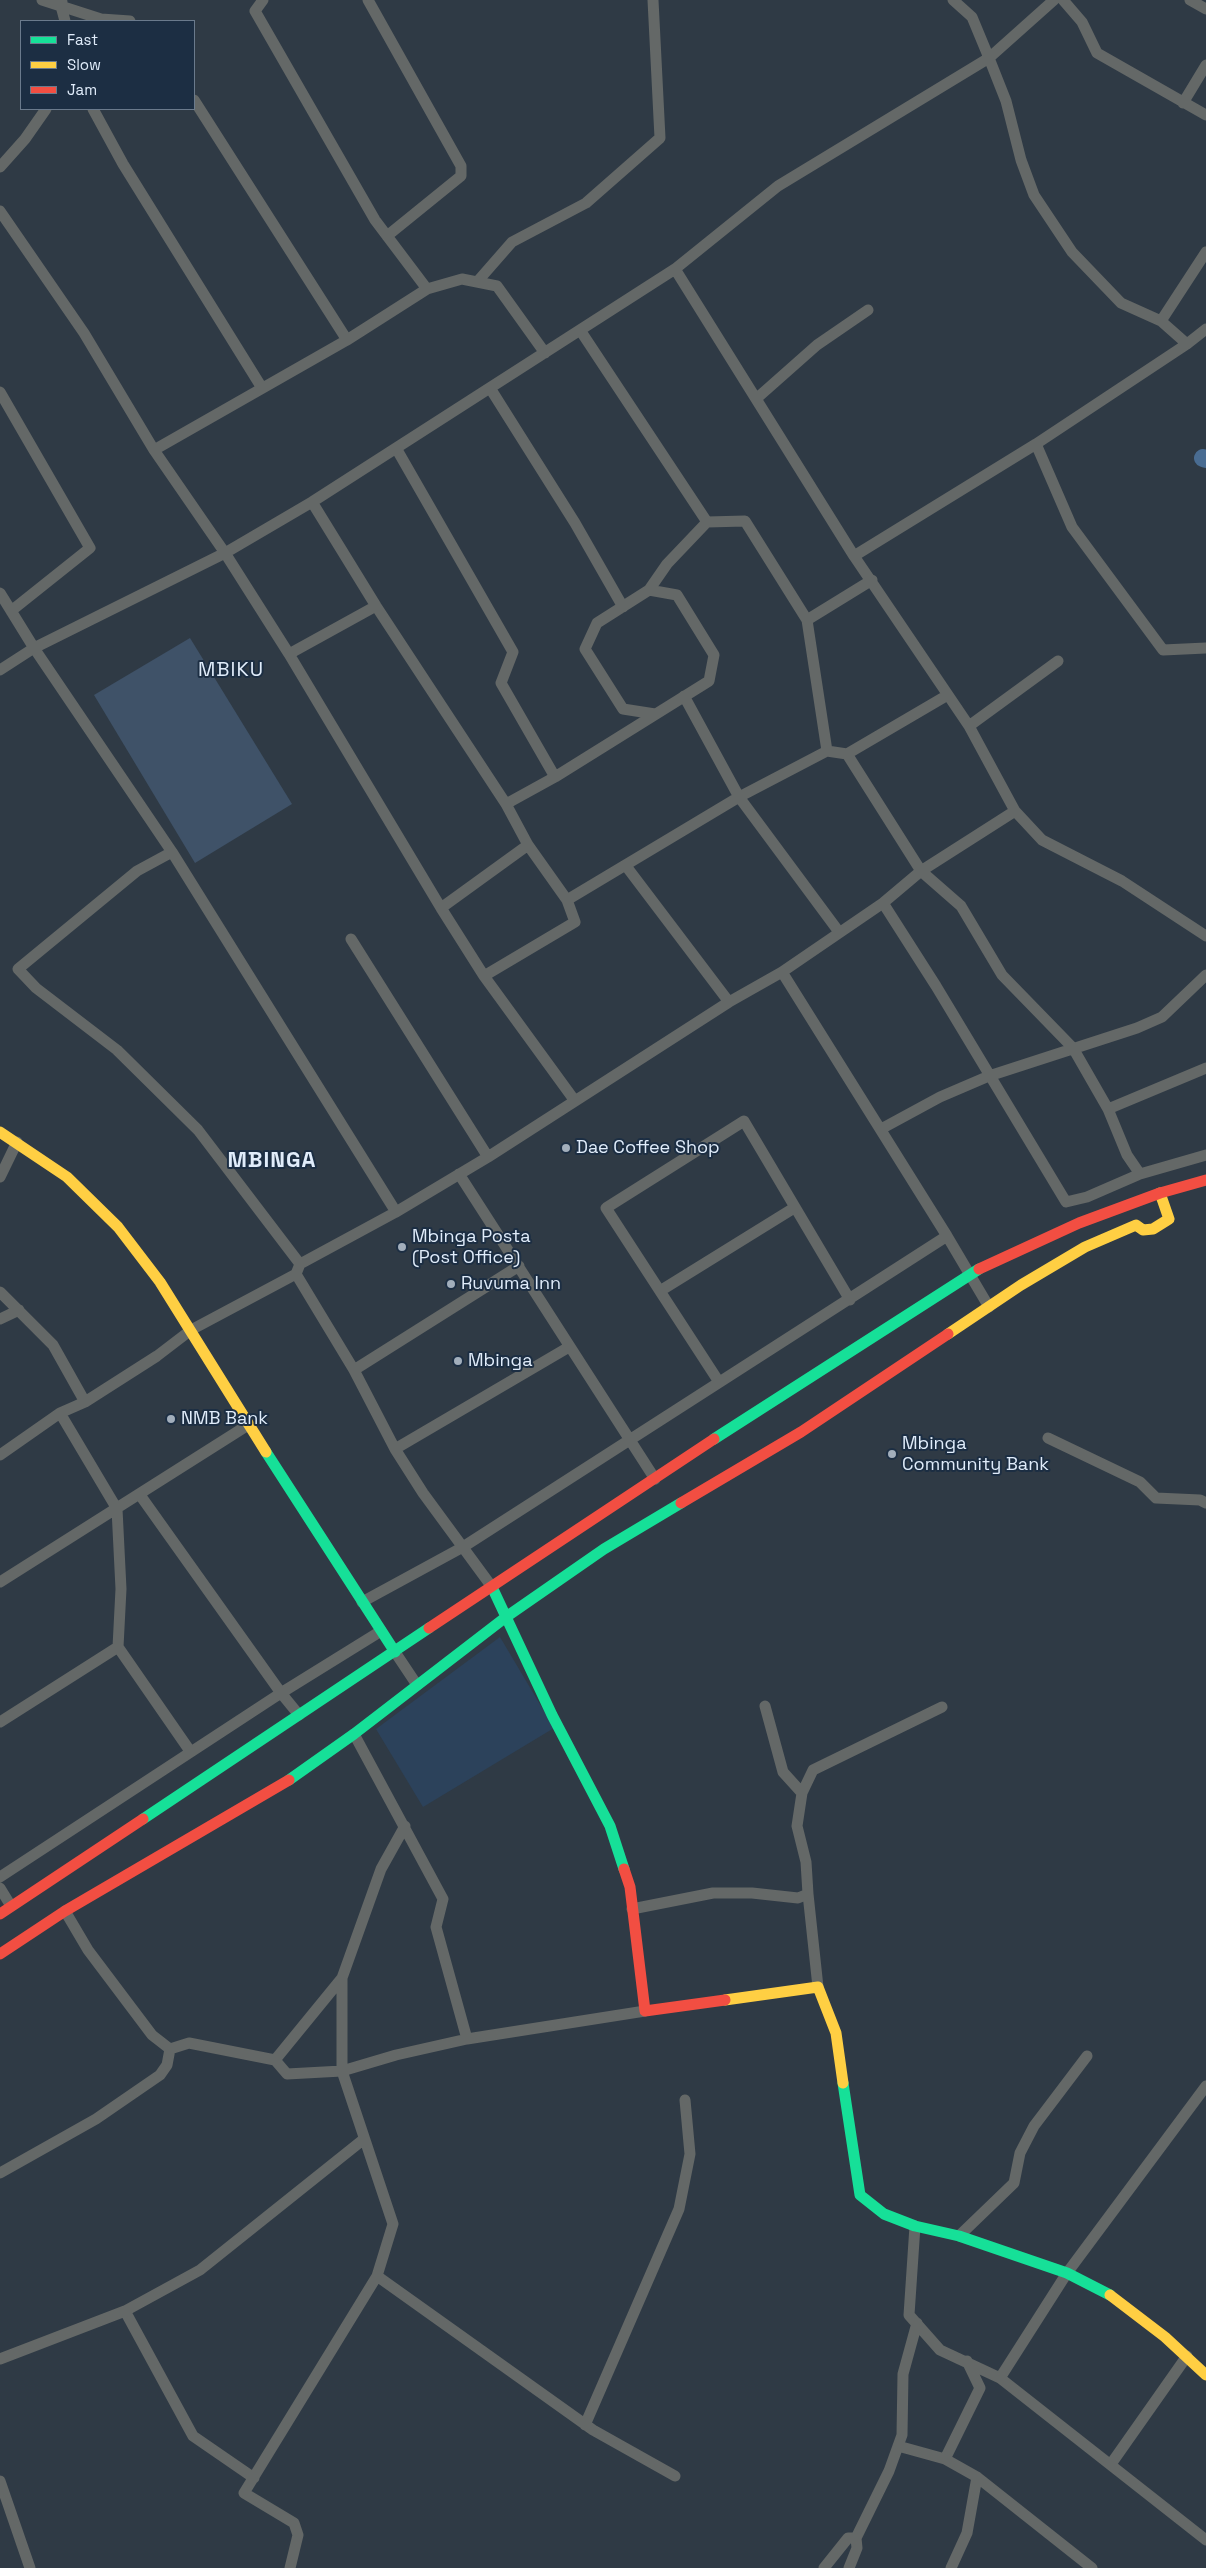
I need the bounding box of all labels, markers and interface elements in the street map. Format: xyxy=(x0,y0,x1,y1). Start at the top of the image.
legend xyxy=(20,20,195,110)
text: Fast xyxy=(67,30,98,49)
text: Slow xyxy=(67,55,101,74)
text: Jam xyxy=(67,80,97,99)
district label: MBIKU xyxy=(197,659,265,683)
place label: Dae Coffee Shop xyxy=(576,1137,720,1159)
marker: Dae Coffee Shop xyxy=(560,1142,572,1154)
district label: MBINGA xyxy=(227,1148,317,1174)
place label: Mbinga Posta (Post Office) xyxy=(412,1226,531,1268)
marker: Mbinga Posta (Post Office) xyxy=(396,1241,408,1253)
place label: Ruvuma Inn xyxy=(461,1273,561,1295)
marker: Ruvuma Inn xyxy=(445,1278,457,1290)
place label: Mbinga xyxy=(468,1350,533,1372)
marker: Mbinga xyxy=(452,1355,464,1367)
place label: NMB Bank xyxy=(181,1408,268,1430)
marker: NMB Bank xyxy=(165,1413,177,1425)
place label: Mbinga Community Bank xyxy=(902,1433,1049,1476)
marker: Mbinga Community Bank xyxy=(886,1448,898,1460)

